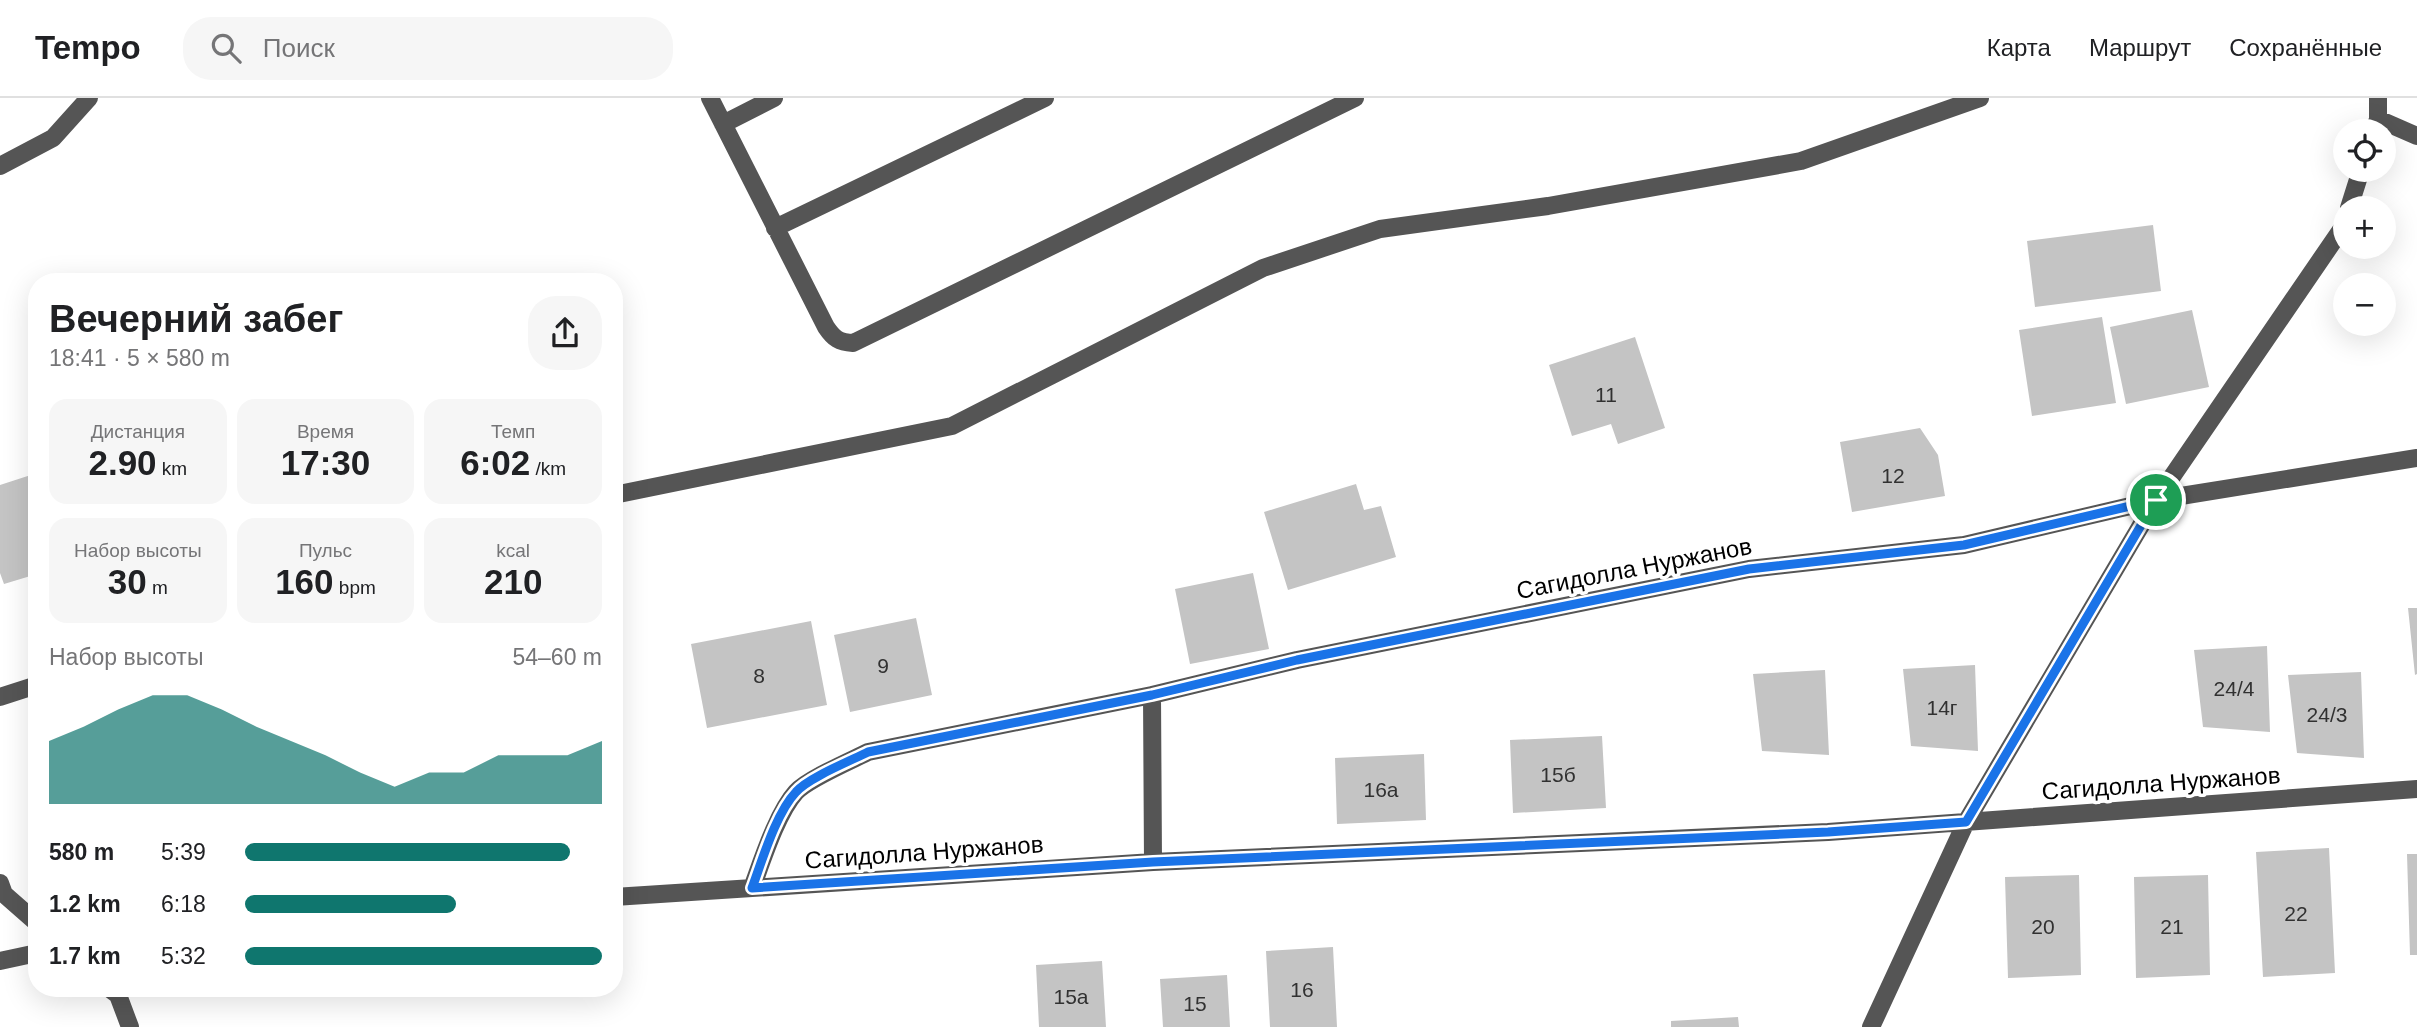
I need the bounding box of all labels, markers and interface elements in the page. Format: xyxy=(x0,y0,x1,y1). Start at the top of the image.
search box xyxy=(183,17,673,80)
text: Tempo xyxy=(35,29,141,66)
icon: search xyxy=(207,29,245,67)
text: Поиск xyxy=(263,33,335,63)
text: Карта xyxy=(1987,34,2051,61)
text: Маршрут xyxy=(2089,34,2191,61)
text: Сохранённые xyxy=(2229,34,2382,61)
map controls xyxy=(2333,119,2396,336)
button: locate xyxy=(2333,119,2396,182)
button: + xyxy=(2333,196,2396,259)
button: − xyxy=(2333,273,2396,336)
button: share xyxy=(528,296,602,370)
text: Вечерний забег xyxy=(49,298,343,340)
text: 18:41 · 5 × 580 m xyxy=(49,345,230,371)
house number: 11 xyxy=(1595,383,1617,406)
text: Дистанция xyxy=(91,421,185,442)
text: Время xyxy=(297,421,354,442)
text: Темп xyxy=(491,421,535,442)
text: 2.90 xyxy=(88,443,157,482)
text: 17:30 xyxy=(281,443,370,482)
text: 6:02 xyxy=(460,443,530,482)
text: km xyxy=(157,458,187,479)
text: /km xyxy=(530,458,566,479)
house number: 12 xyxy=(1881,464,1905,487)
pin xyxy=(2126,470,2186,530)
icon: arrive xyxy=(2137,481,2175,519)
street label: Сагидолла Нуржанов xyxy=(1514,532,1754,604)
text: Набор высоты xyxy=(74,540,202,561)
text: Пульс xyxy=(299,540,352,561)
text: kcal xyxy=(496,540,530,561)
text: 30 xyxy=(108,562,147,601)
text: 160 xyxy=(275,562,334,601)
text: 210 xyxy=(484,562,542,601)
text: m xyxy=(147,577,168,598)
text: bpm xyxy=(334,577,376,598)
text: Набор высоты xyxy=(49,644,203,670)
text: 54–60 m xyxy=(512,644,602,670)
house number: 9 xyxy=(877,654,889,677)
house number: 8 xyxy=(753,664,765,687)
house number: 24/4 xyxy=(2214,677,2255,700)
house number: 14г xyxy=(1926,696,1958,719)
house number: 24/3 xyxy=(2307,703,2347,726)
street label: Сагидолла Нуржанов xyxy=(2041,761,2281,805)
house number: 15б xyxy=(1540,763,1576,786)
house number: 16а xyxy=(1363,778,1399,801)
street label: Сагидолла Нуржанов xyxy=(804,830,1044,874)
text: 580 m xyxy=(49,839,114,865)
text: 5:39 xyxy=(161,839,206,865)
text: 1.2 km xyxy=(49,891,121,917)
text: 6:18 xyxy=(161,891,206,917)
house number: 22 xyxy=(2284,902,2308,925)
house number: 20 xyxy=(2031,915,2055,938)
house number: 21 xyxy=(2160,915,2184,938)
text: 1.7 km xyxy=(49,943,121,969)
text: 5:32 xyxy=(161,943,206,969)
house number: 16 xyxy=(1290,978,1314,1001)
house number: 15а xyxy=(1053,985,1089,1008)
house number: 15 xyxy=(1183,992,1207,1015)

